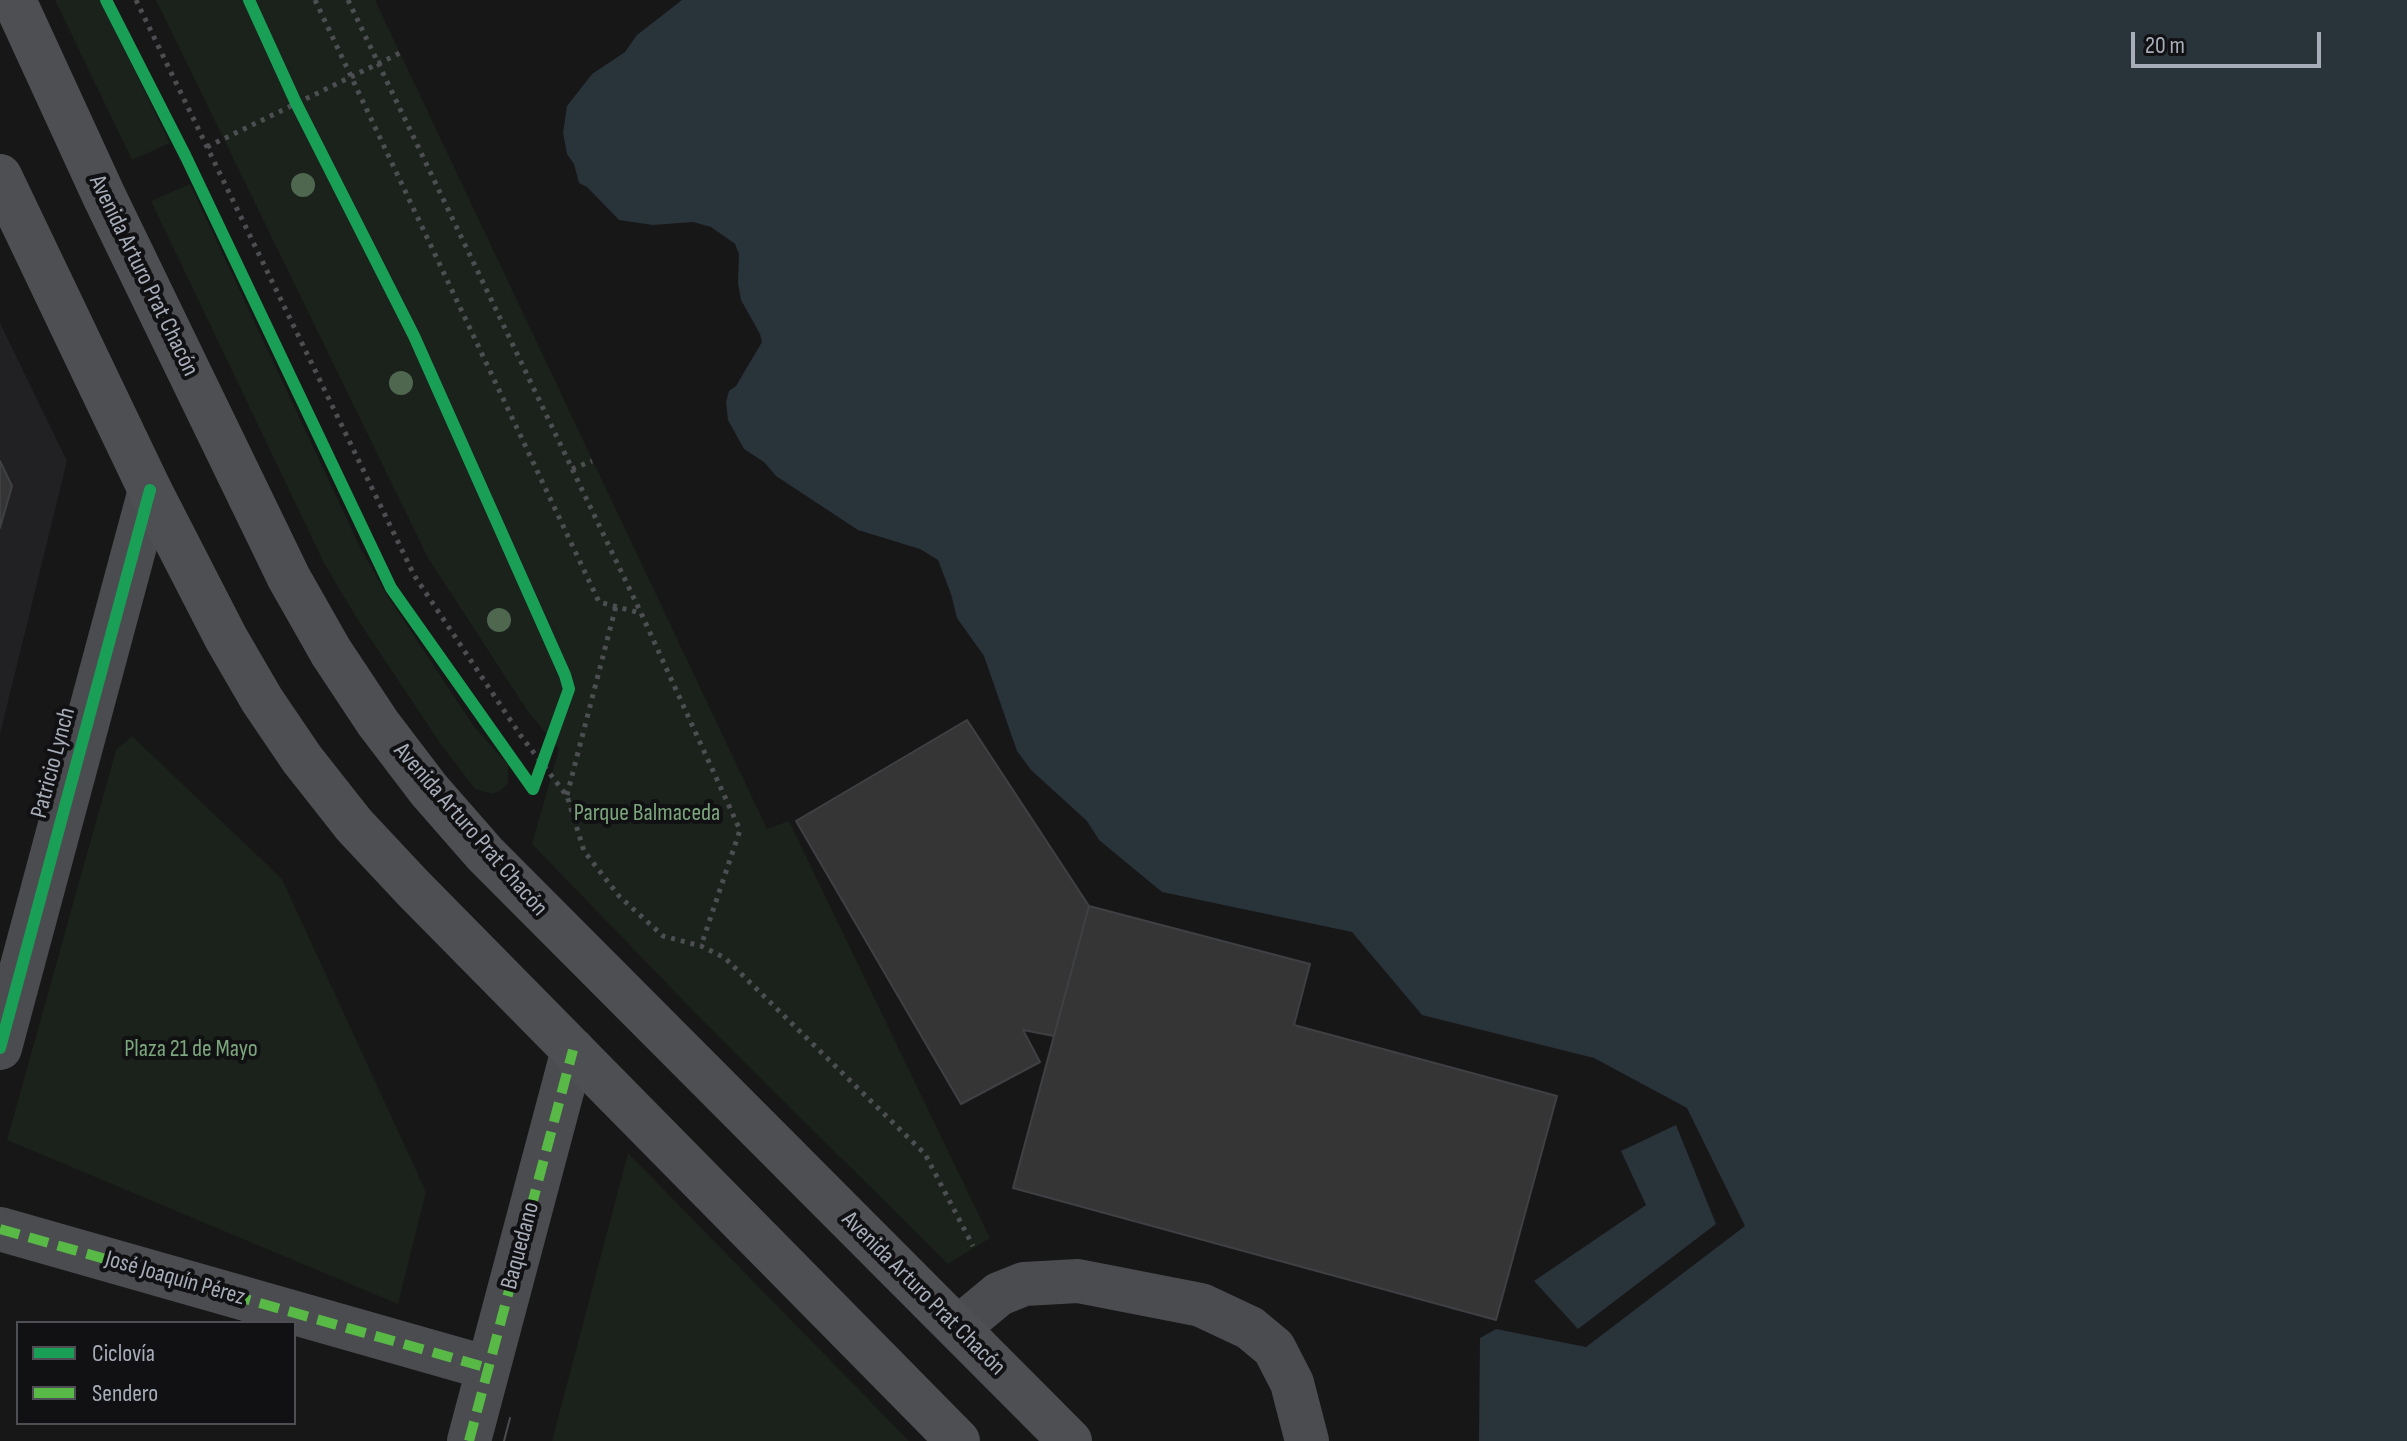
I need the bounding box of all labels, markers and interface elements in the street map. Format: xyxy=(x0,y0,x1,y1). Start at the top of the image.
scale bar xyxy=(2135,16,2325,66)
text: 20 m xyxy=(2145,31,2185,60)
street label: Avenida Arturo Prat Chacón xyxy=(82,171,204,381)
street label: Patricio Lynch xyxy=(25,705,83,821)
street label: Avenida Arturo Prat Chacón xyxy=(387,738,553,922)
park label: Parque Balmaceda xyxy=(574,800,720,828)
park label: Plaza 21 de Mayo xyxy=(124,1036,258,1064)
street label: Baquedano xyxy=(496,1199,546,1293)
street label: Avenida Arturo Prat Chacón xyxy=(835,1206,1011,1382)
street label: José Joaquín Pérez xyxy=(102,1245,248,1313)
legend xyxy=(16,1321,296,1425)
text: Ciclovía xyxy=(92,1339,155,1368)
text: Sendero xyxy=(92,1379,158,1408)

